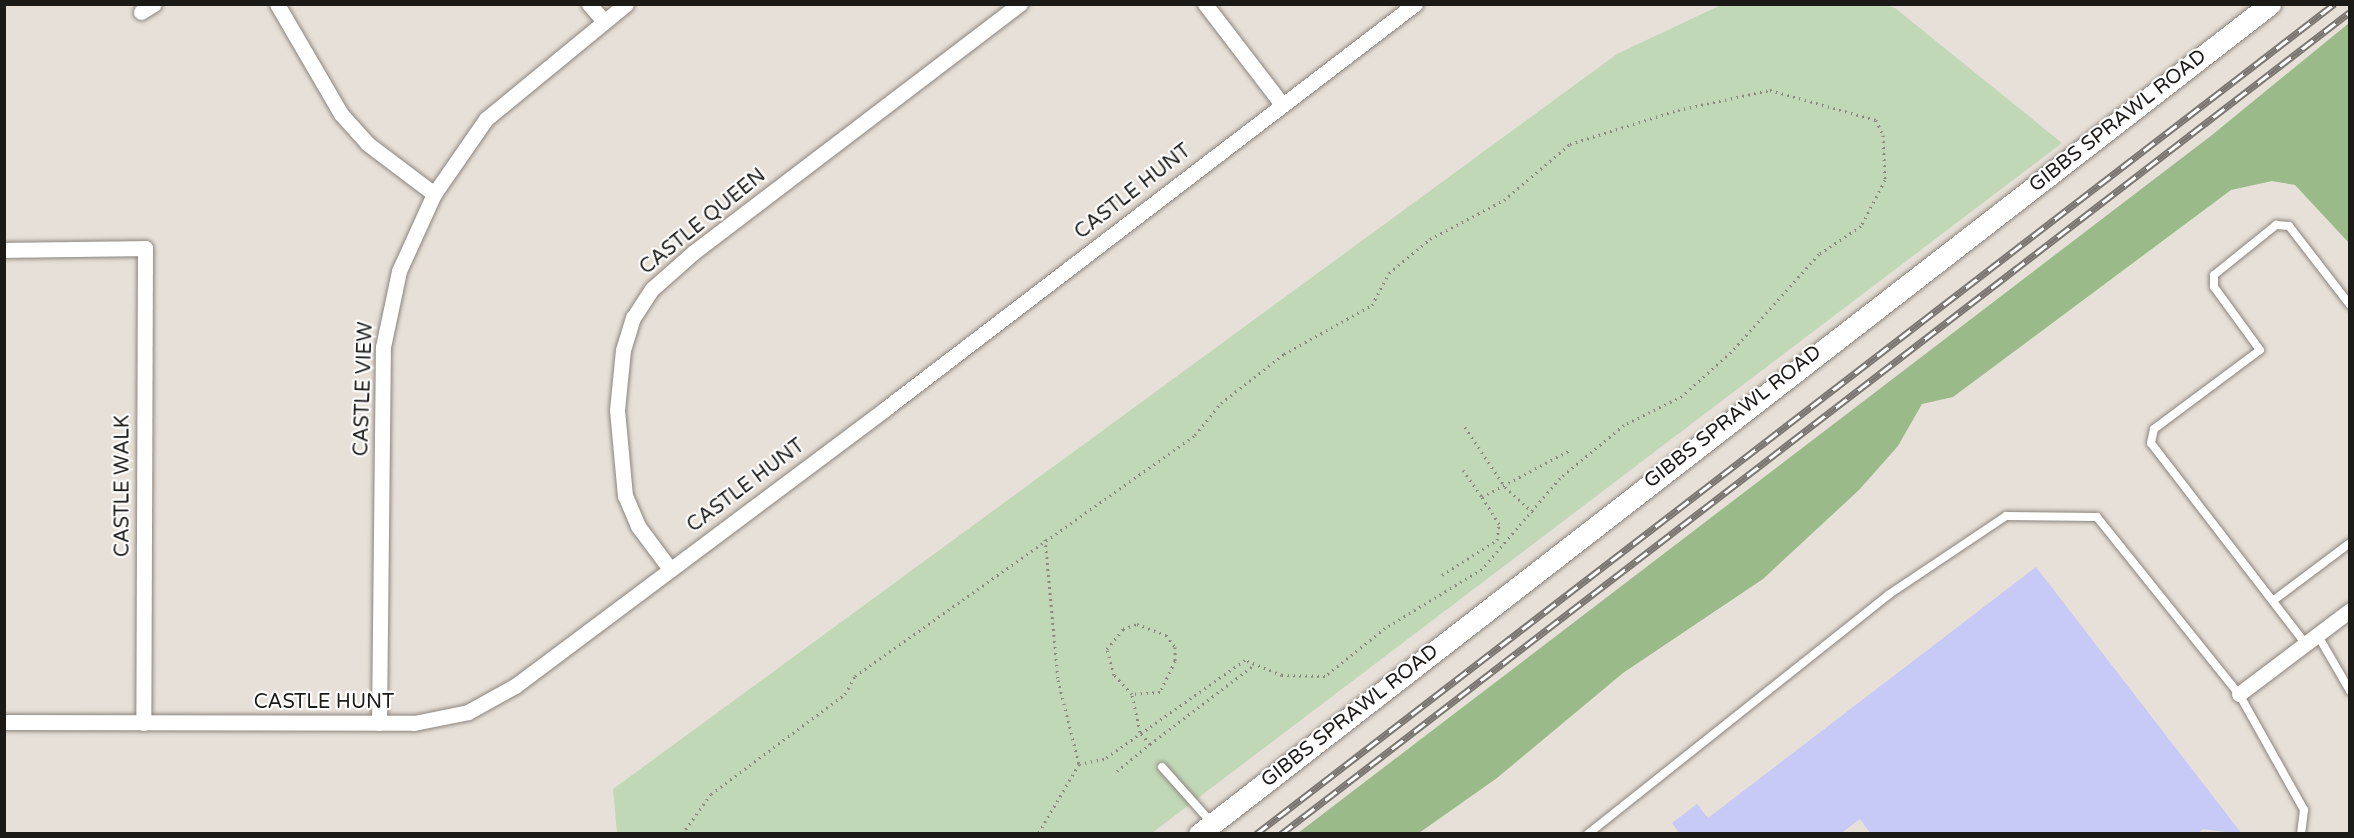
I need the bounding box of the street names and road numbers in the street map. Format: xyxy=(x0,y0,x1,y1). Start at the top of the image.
street label: GIBBS SPRAWL ROAD xyxy=(2025,44,2211,198)
street label: CASTLE HUNT xyxy=(1070,139,1196,245)
street label: CASTLE QUEEN xyxy=(635,164,771,280)
street label: CASTLE VIEW xyxy=(350,321,378,457)
street label: GIBBS SPRAWL ROAD xyxy=(1640,340,1826,494)
street label: CASTLE WALK xyxy=(111,415,135,557)
street label: CASTLE HUNT xyxy=(683,434,809,538)
street label: GIBBS SPRAWL ROAD xyxy=(1257,639,1443,793)
street label: CASTLE HUNT xyxy=(254,690,394,714)

